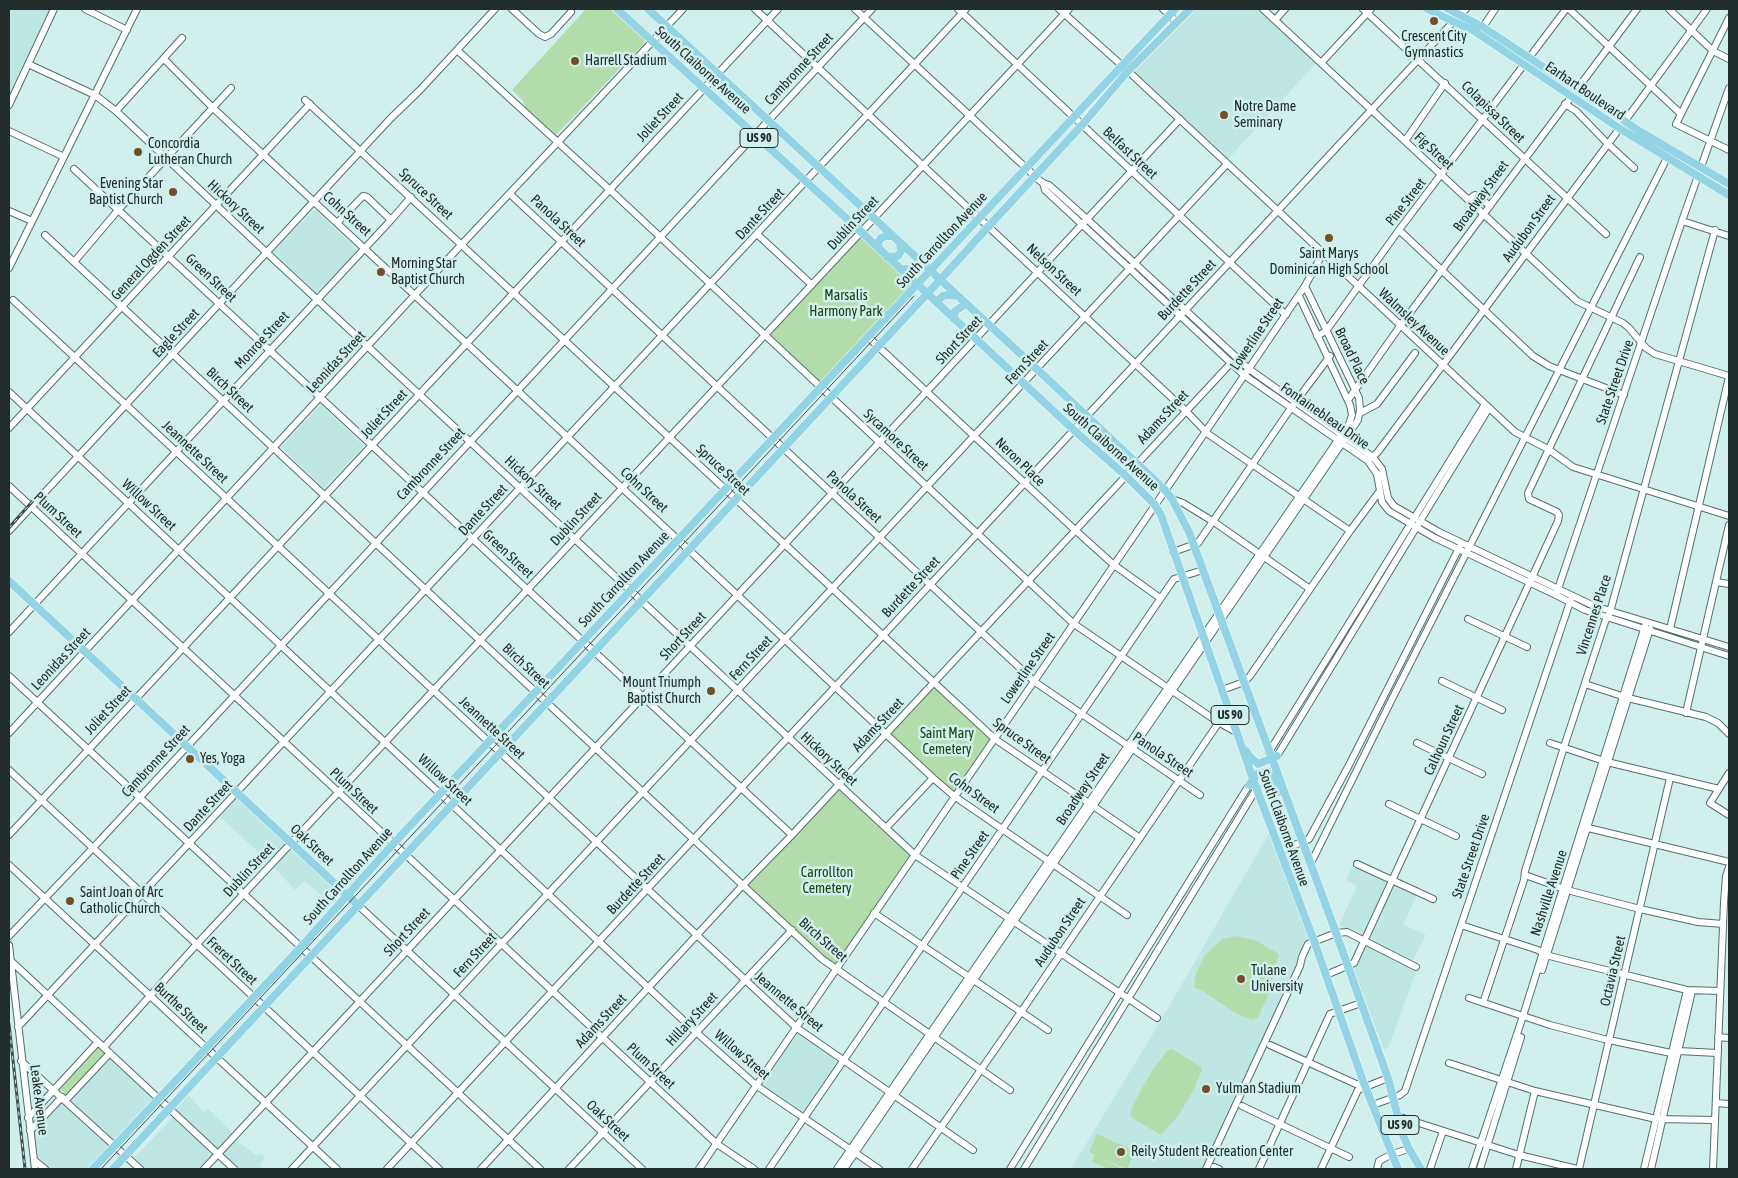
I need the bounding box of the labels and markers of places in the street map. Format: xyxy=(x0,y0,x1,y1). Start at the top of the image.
marker: Crescent City Gymnastics xyxy=(1428,15,1440,27)
place label: Crescent City Gymnastics xyxy=(1401,29,1467,62)
place label: Harrell Stadium xyxy=(585,53,667,69)
marker: Harrell Stadium xyxy=(569,55,581,67)
place label: Notre Dame Seminary xyxy=(1234,99,1296,132)
marker: Notre Dame Seminary xyxy=(1218,109,1230,121)
place label: Concordia Lutheran Church xyxy=(148,136,232,168)
marker: Concordia Lutheran Church xyxy=(132,146,144,158)
place label: Evening Star Baptist Church xyxy=(89,176,163,208)
marker: Evening Star Baptist Church xyxy=(167,186,179,198)
marker: Saint Marys Dominican High School xyxy=(1323,232,1335,244)
place label: Saint Marys Dominican High School xyxy=(1270,246,1388,278)
place label: Morning Star Baptist Church xyxy=(391,256,465,288)
marker: Morning Star Baptist Church xyxy=(375,266,387,278)
place label: Mount Triumph Baptist Church xyxy=(623,675,701,708)
marker: Mount Triumph Baptist Church xyxy=(705,685,717,697)
place label: Yes, Yoga xyxy=(200,751,245,767)
marker: Yes, Yoga xyxy=(184,753,196,765)
place label: Saint Joan of Arc Catholic Church xyxy=(80,885,163,918)
marker: Saint Joan of Arc Catholic Church xyxy=(64,895,76,907)
place label: Tulane University xyxy=(1251,963,1303,996)
marker: Tulane University xyxy=(1235,973,1247,985)
place label: Yulman Stadium xyxy=(1216,1081,1301,1097)
marker: Yulman Stadium xyxy=(1200,1083,1212,1095)
place label: Reily Student Recreation Center xyxy=(1131,1144,1293,1160)
marker: Reily Student Recreation Center xyxy=(1115,1146,1127,1158)

